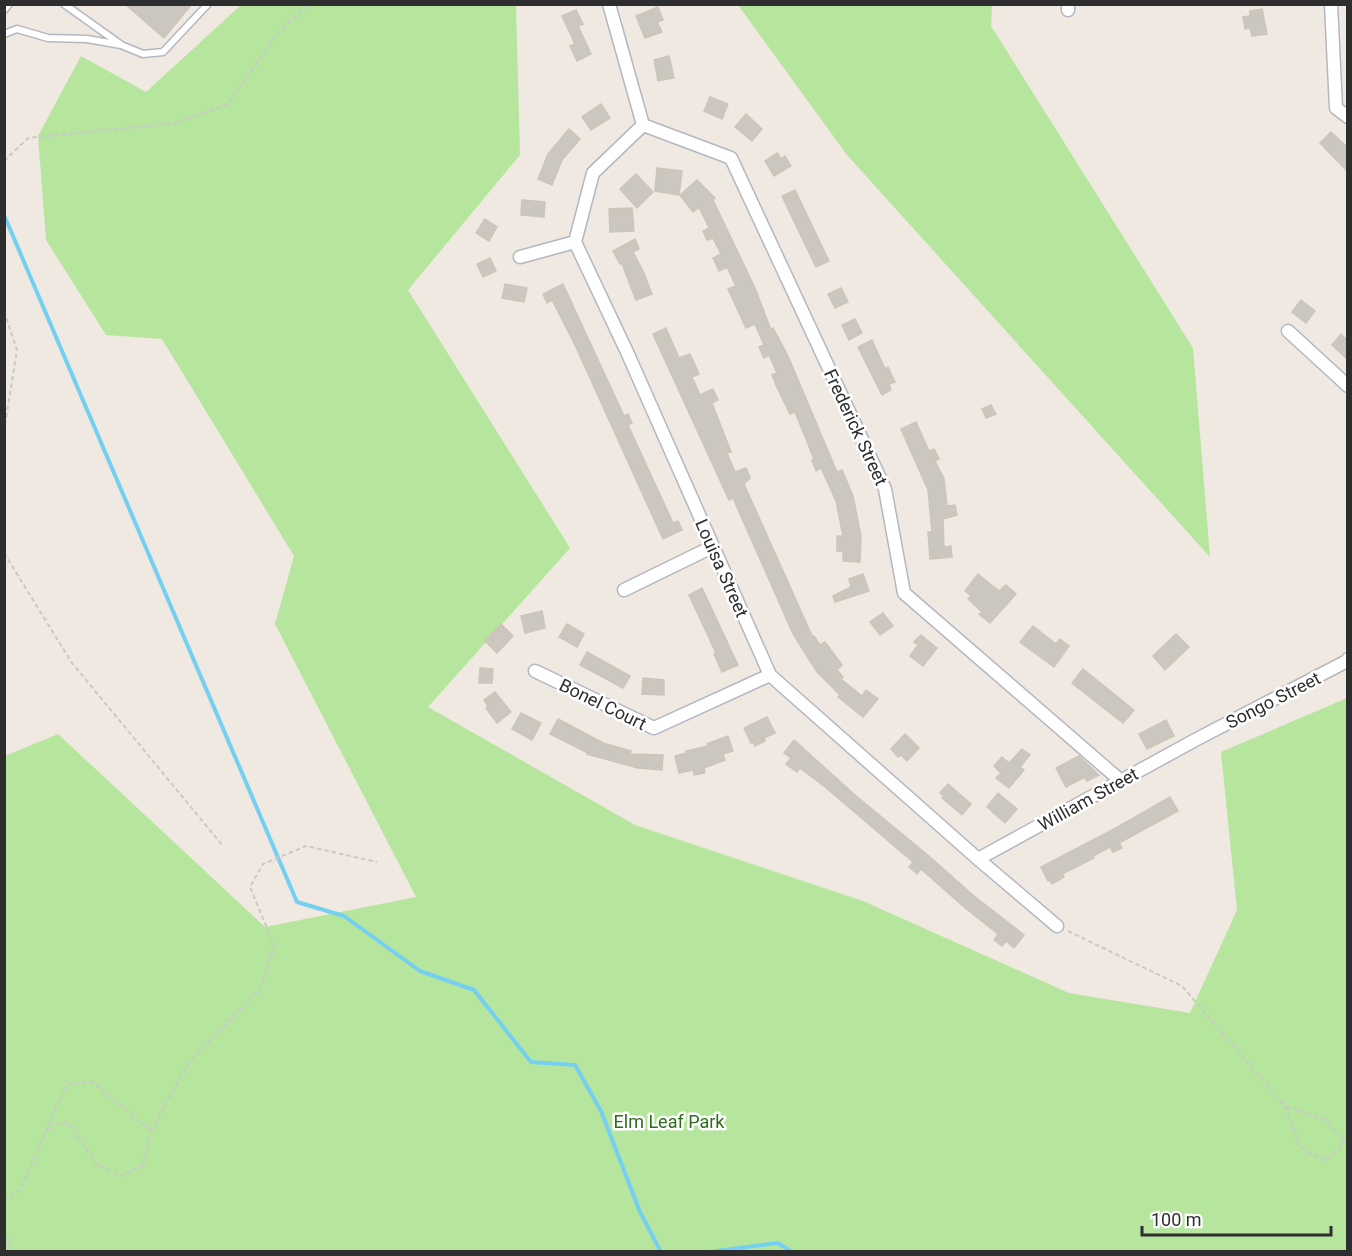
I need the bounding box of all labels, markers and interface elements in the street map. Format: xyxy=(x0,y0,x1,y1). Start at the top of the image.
street label: Frederick Street xyxy=(820,366,892,489)
street label: Louisa Street xyxy=(691,516,753,620)
street label: Songo Street xyxy=(1222,667,1324,733)
street label: Bonel Court xyxy=(556,674,650,734)
street label: William Street xyxy=(1034,763,1142,835)
park label: Elm Leaf Park xyxy=(614,1111,725,1132)
scale bar xyxy=(1142,1199,1331,1237)
text: 100 m xyxy=(1151,1209,1202,1230)

